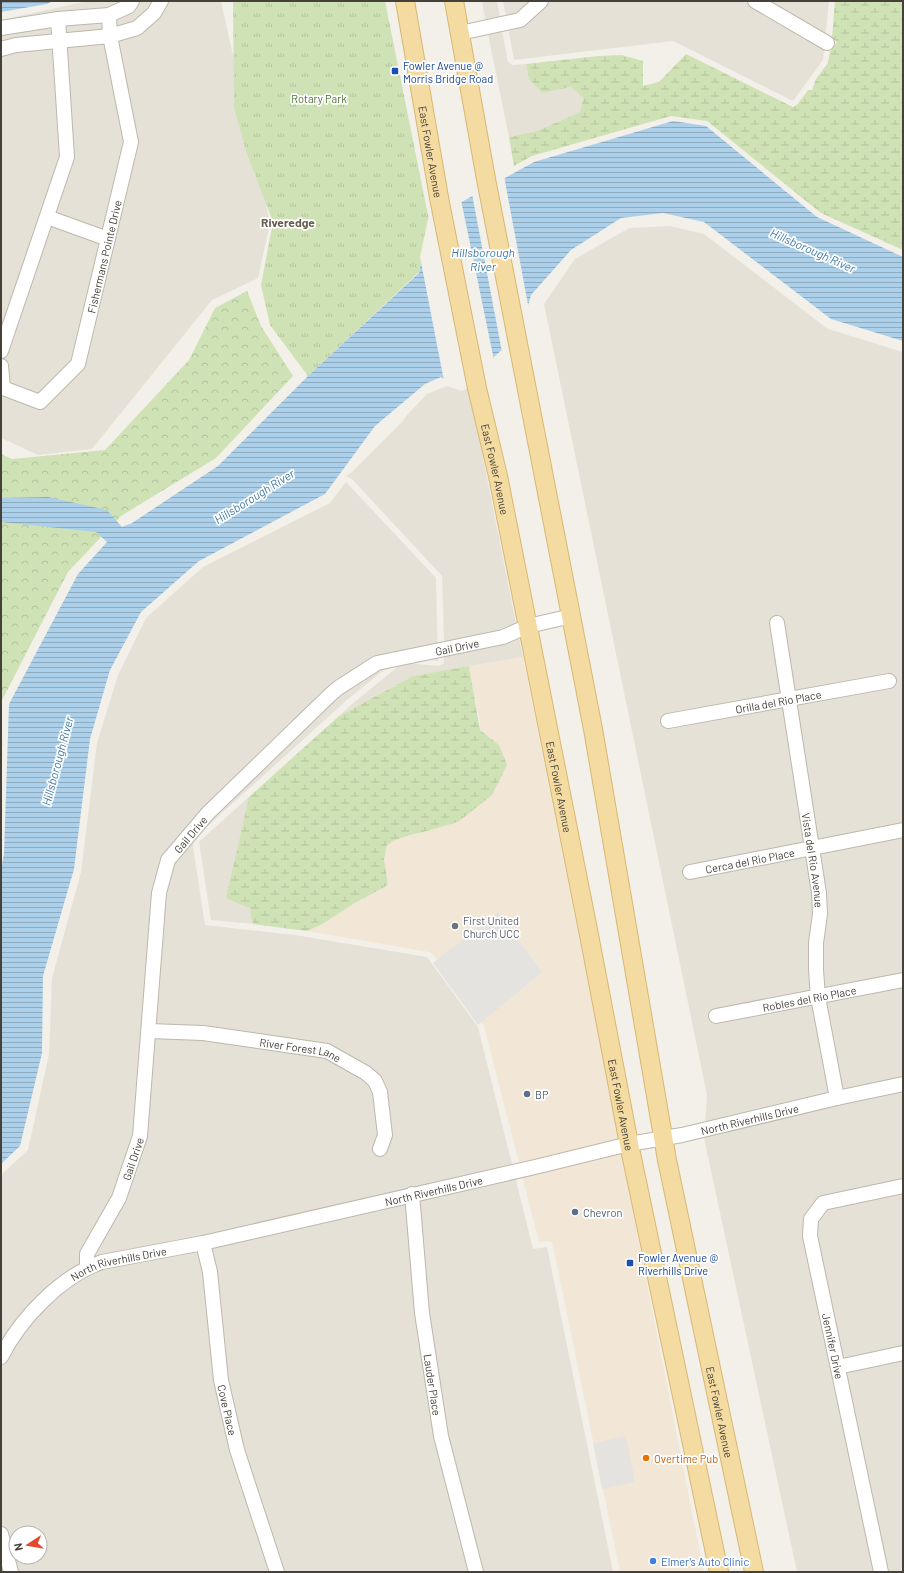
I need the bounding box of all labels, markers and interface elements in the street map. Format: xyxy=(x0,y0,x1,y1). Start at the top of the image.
place label: Fowler Avenue @ Morris Bridge Road xyxy=(403,59,493,85)
marker: Fowler Avenue @ Morris Bridge Road xyxy=(390,66,400,76)
park label: Rotary Park xyxy=(291,92,347,105)
street label: East Fowler Avenue xyxy=(417,105,445,199)
street label: Fishermans Pointe Drive xyxy=(84,198,123,314)
district label: Riveredge xyxy=(261,215,315,229)
water label: Hillsborough River xyxy=(768,225,858,275)
water label: Hillsborough River xyxy=(451,245,515,273)
street label: East Fowler Avenue xyxy=(479,422,512,516)
water label: Hillsborough River xyxy=(211,465,297,526)
street label: Gail Drive xyxy=(434,636,480,657)
street label: Orilla del Rio Place xyxy=(734,687,822,715)
water label: Hillsborough River xyxy=(38,714,76,807)
street label: East Fowler Avenue xyxy=(544,740,575,834)
street label: Vista del Rio Avenue xyxy=(800,812,826,908)
street label: Gail Drive xyxy=(171,813,210,855)
street label: Cerca del Rio Place xyxy=(704,845,796,875)
place label: First United Church UCC xyxy=(463,914,520,940)
marker: First United Church UCC xyxy=(450,921,460,931)
street label: Robles del Rio Place xyxy=(761,983,857,1013)
street label: River Forest Lane xyxy=(259,1035,344,1064)
street label: East Fowler Avenue xyxy=(606,1058,637,1152)
place label: BP xyxy=(535,1088,549,1101)
marker: BP xyxy=(522,1089,532,1099)
street label: North Riverhills Drive xyxy=(699,1101,800,1137)
street label: Gail Drive xyxy=(119,1135,146,1182)
street label: North Riverhills Drive xyxy=(383,1173,484,1208)
place label: Chevron xyxy=(583,1206,622,1219)
marker: Chevron xyxy=(570,1207,580,1217)
street label: North Riverhills Drive xyxy=(68,1243,168,1283)
place label: Fowler Avenue @ Riverhills Drive xyxy=(638,1251,718,1277)
marker: Fowler Avenue @ Riverhills Drive xyxy=(625,1258,635,1268)
street label: Jennifer Drive xyxy=(820,1312,846,1380)
street label: Lauder Place xyxy=(422,1353,444,1417)
street label: East Fowler Avenue xyxy=(704,1365,736,1459)
street label: Cove Place xyxy=(216,1383,240,1437)
place label: Overtime Pub xyxy=(654,1452,718,1465)
marker: Overtime Pub xyxy=(641,1453,651,1463)
north arrow xyxy=(8,1525,48,1565)
text: N xyxy=(11,1542,25,1552)
place label: Elmer's Auto Clinic xyxy=(661,1555,749,1568)
marker: Elmer's Auto Clinic xyxy=(648,1556,658,1566)

